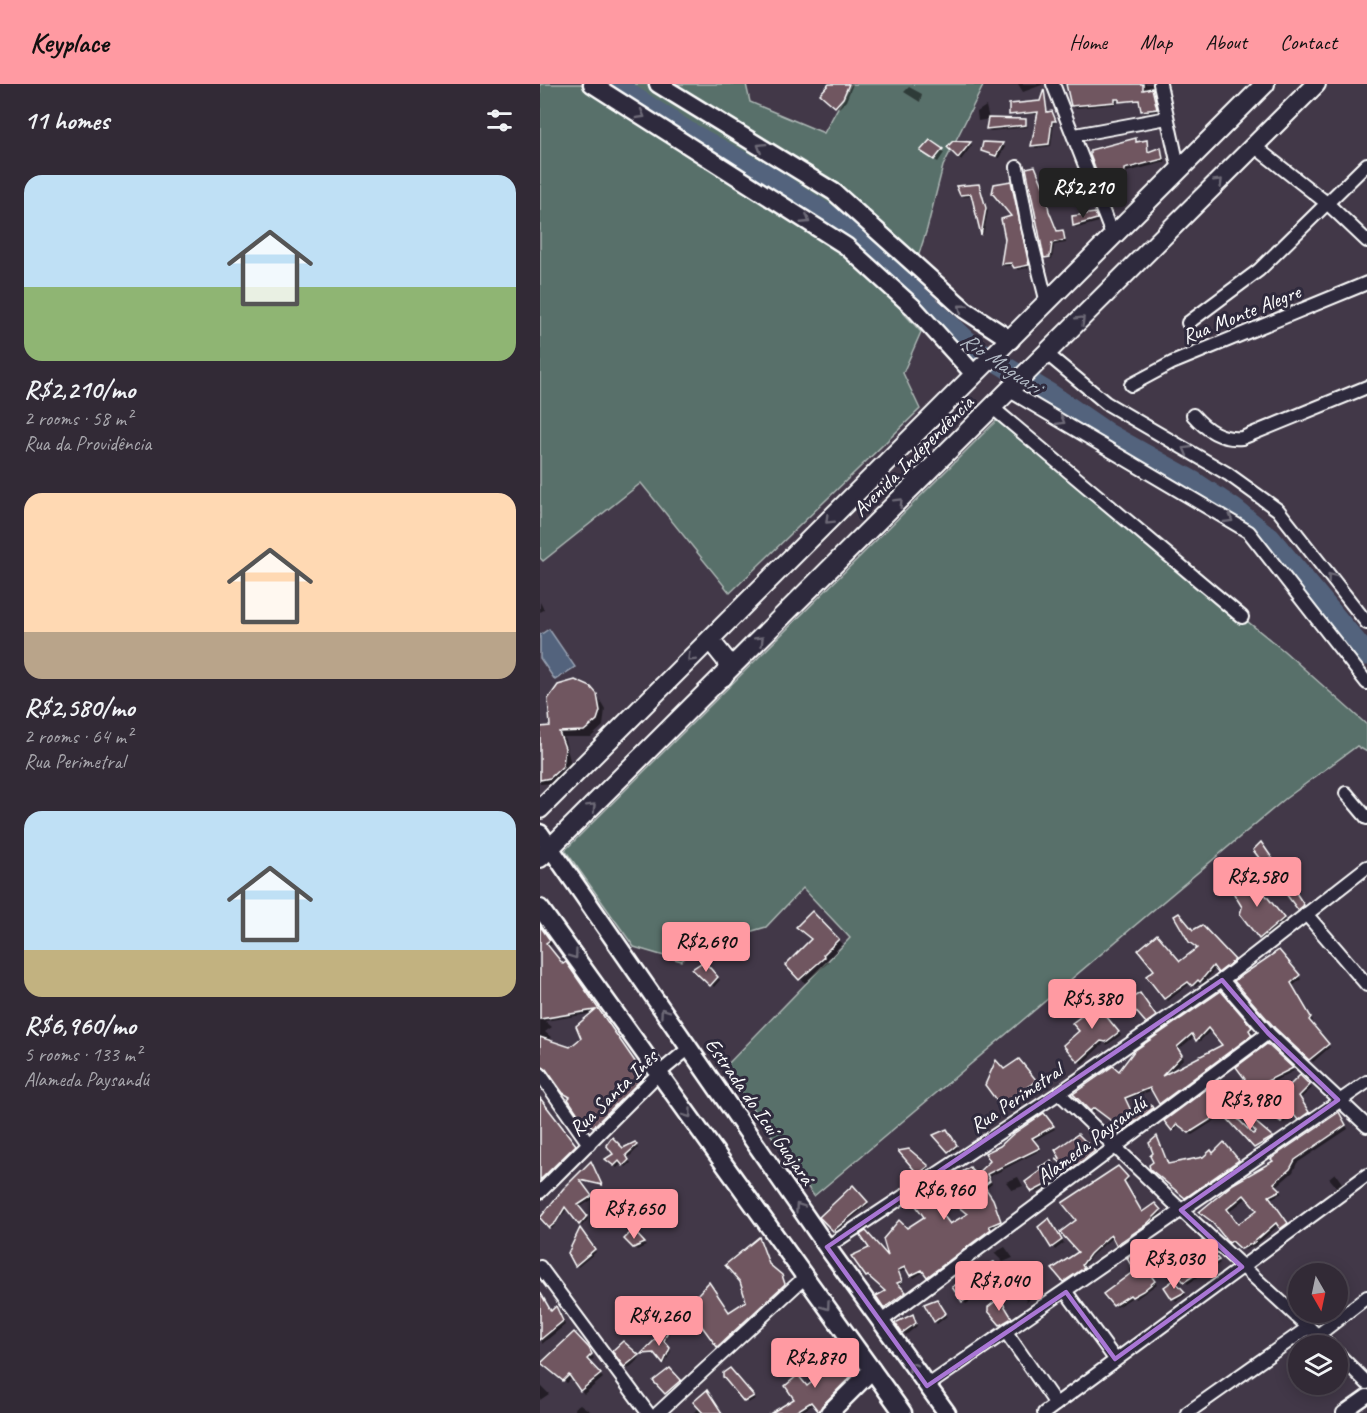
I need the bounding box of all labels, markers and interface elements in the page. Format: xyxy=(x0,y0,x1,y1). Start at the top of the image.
text: Keyplace xyxy=(30,25,109,60)
text: Home xyxy=(1069,29,1107,55)
text: Map xyxy=(1140,29,1172,55)
text: About xyxy=(1205,29,1247,55)
text: Contact xyxy=(1280,29,1337,55)
text: 11 homes xyxy=(24,104,109,137)
icon: filters xyxy=(483,104,516,137)
one-way arrow xyxy=(635,107,645,119)
one-way arrow xyxy=(757,143,767,155)
pin: R$2,210 xyxy=(1028,168,1138,219)
text: R$2,210 xyxy=(1053,175,1113,200)
one-way arrow xyxy=(1211,178,1222,189)
one-way arrow xyxy=(799,213,810,224)
icon: home xyxy=(216,214,324,322)
street label: Rua Monte Alegre xyxy=(1178,278,1305,350)
one-way arrow xyxy=(958,304,969,315)
one-way arrow xyxy=(1074,316,1084,327)
water label: Rio Maguari xyxy=(955,326,1051,403)
text: R$2,210/mo xyxy=(24,373,135,406)
street label: Avenida Independência xyxy=(847,389,980,522)
text: 2 rooms · 58 m² xyxy=(24,406,132,431)
one-way arrow xyxy=(1055,413,1065,425)
text: Rua da Providência xyxy=(24,431,151,456)
one-way arrow xyxy=(1183,446,1193,458)
one-way arrow xyxy=(891,499,902,510)
one-way arrow xyxy=(1223,512,1233,524)
one-way arrow xyxy=(825,513,836,523)
icon: home xyxy=(216,532,324,640)
one-way arrow xyxy=(1327,573,1338,584)
one-way arrow xyxy=(753,636,764,647)
one-way arrow xyxy=(688,650,699,661)
text: R$2,580/mo xyxy=(24,691,135,724)
text: 2 rooms · 64 m² xyxy=(24,724,132,749)
text: Rua Perimetral xyxy=(24,749,125,774)
one-way arrow xyxy=(585,803,596,814)
icon: home xyxy=(216,850,324,958)
pin: R$2,580 xyxy=(1202,857,1312,908)
text: R$2,580 xyxy=(1227,864,1287,889)
pin: R$2,690 xyxy=(651,922,761,973)
text: R$2,690 xyxy=(676,929,736,954)
one-way arrow xyxy=(567,949,578,960)
pin: R$5,380 xyxy=(1037,979,1147,1030)
text: R$5,380 xyxy=(1062,986,1122,1011)
one-way arrow xyxy=(660,1008,671,1019)
text: R$6,960/mo xyxy=(24,1009,136,1042)
street label: Estrada do Icuí Guajará xyxy=(700,1032,821,1191)
text: 5 rooms · 133 m² xyxy=(24,1042,141,1067)
street label: Rua Santa Inês xyxy=(563,1043,664,1142)
street label: Rua Perimetral xyxy=(965,1056,1070,1138)
text: Alameda Paysandú xyxy=(24,1067,149,1092)
pin: R$3,980 xyxy=(1195,1080,1305,1131)
text: R$3,980 xyxy=(1220,1087,1280,1112)
street label: Alameda Paysandú xyxy=(1031,1089,1153,1190)
one-way arrow xyxy=(681,1107,692,1118)
pin: R$6,960 xyxy=(889,1170,999,1221)
text: R$6,960 xyxy=(914,1177,974,1202)
pin: R$7,650 xyxy=(579,1189,689,1240)
text: R$7,650 xyxy=(604,1196,664,1221)
one-way arrow xyxy=(795,1203,806,1214)
pin: R$3,030 xyxy=(1119,1239,1229,1290)
text: R$3,030 xyxy=(1144,1246,1204,1271)
pin: R$7,040 xyxy=(944,1261,1054,1312)
north arrow xyxy=(1288,1263,1348,1323)
map controls xyxy=(1288,1263,1348,1395)
text: R$7,040 xyxy=(969,1268,1029,1293)
pin: R$4,260 xyxy=(604,1296,714,1347)
one-way arrow xyxy=(819,1299,830,1310)
text: R$4,260 xyxy=(629,1303,689,1328)
button: layers xyxy=(1288,1335,1348,1395)
pin: R$2,870 xyxy=(760,1338,870,1389)
text: R$2,870 xyxy=(785,1345,845,1370)
one-way arrow xyxy=(908,1361,919,1372)

